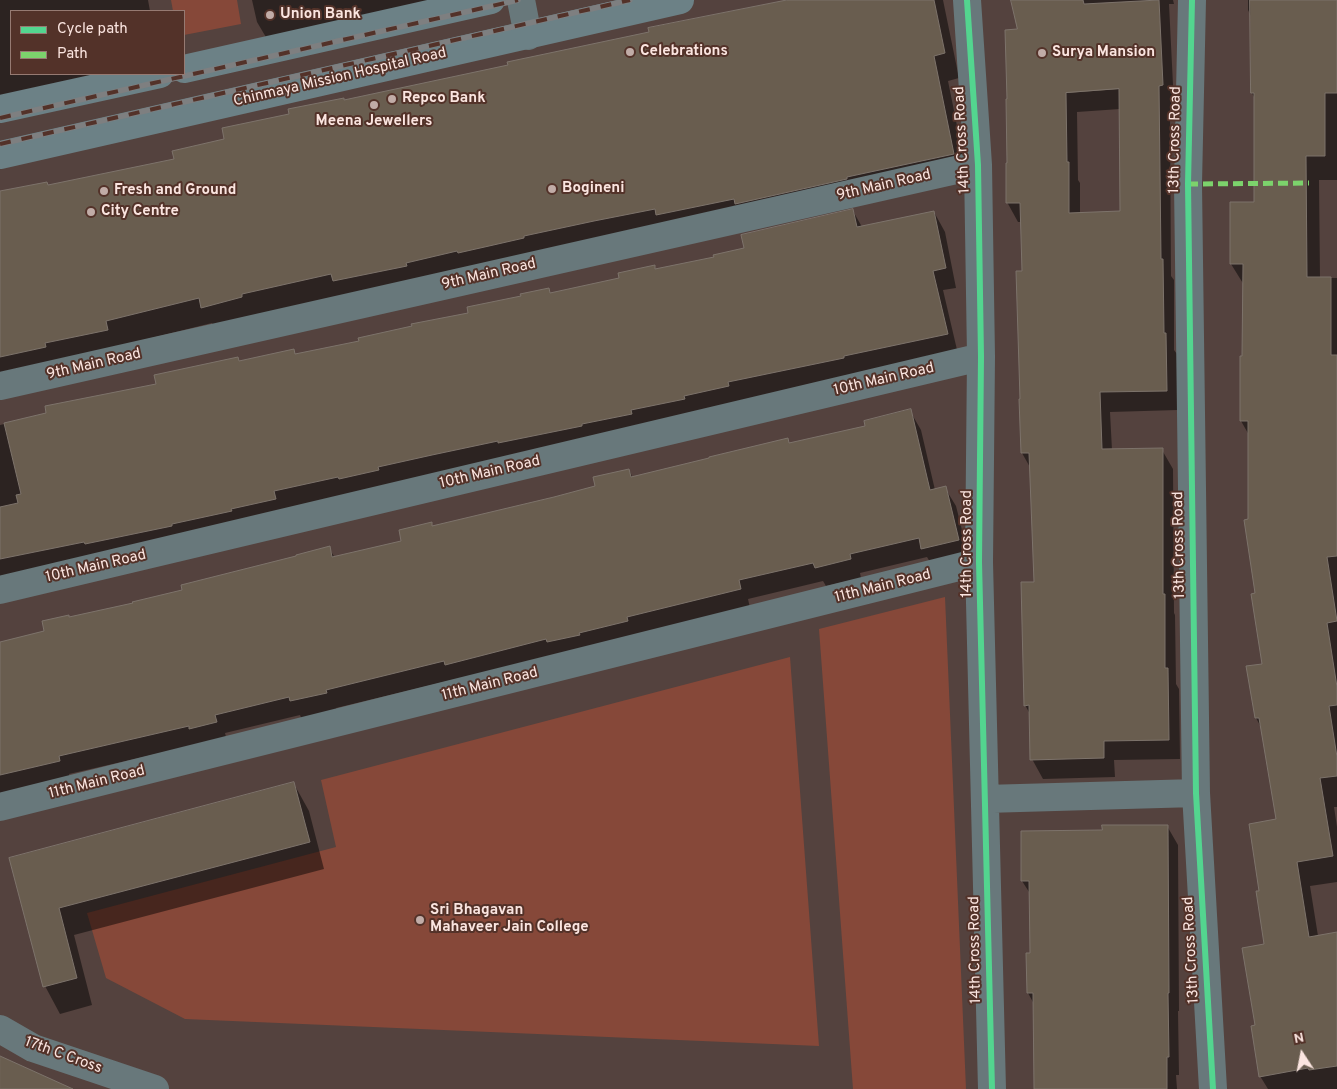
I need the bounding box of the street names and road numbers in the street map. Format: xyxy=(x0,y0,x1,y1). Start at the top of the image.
street label: Chinmaya Mission Hospital Road xyxy=(232,45,448,111)
street label: 14th Cross Road xyxy=(951,86,975,194)
street label: 13th Cross Road xyxy=(1166,86,1186,194)
street label: 9th Main Road xyxy=(835,166,933,206)
street label: 9th Main Road xyxy=(440,255,538,295)
street label: 9th Main Road xyxy=(45,345,143,385)
street label: 10th Main Road xyxy=(832,360,936,400)
street label: 10th Main Road xyxy=(438,453,542,493)
street label: 14th Cross Road xyxy=(959,490,977,598)
street label: 13th Cross Road xyxy=(1170,491,1190,599)
street label: 10th Main Road xyxy=(44,547,148,587)
street label: 11th Main Road xyxy=(833,566,933,608)
street label: 11th Main Road xyxy=(440,664,540,706)
street label: 11th Main Road xyxy=(47,762,147,804)
street label: 14th Cross Road xyxy=(966,896,986,1004)
street label: 13th Cross Road xyxy=(1180,896,1204,1004)
street label: 17th C Cross xyxy=(22,1034,104,1078)

